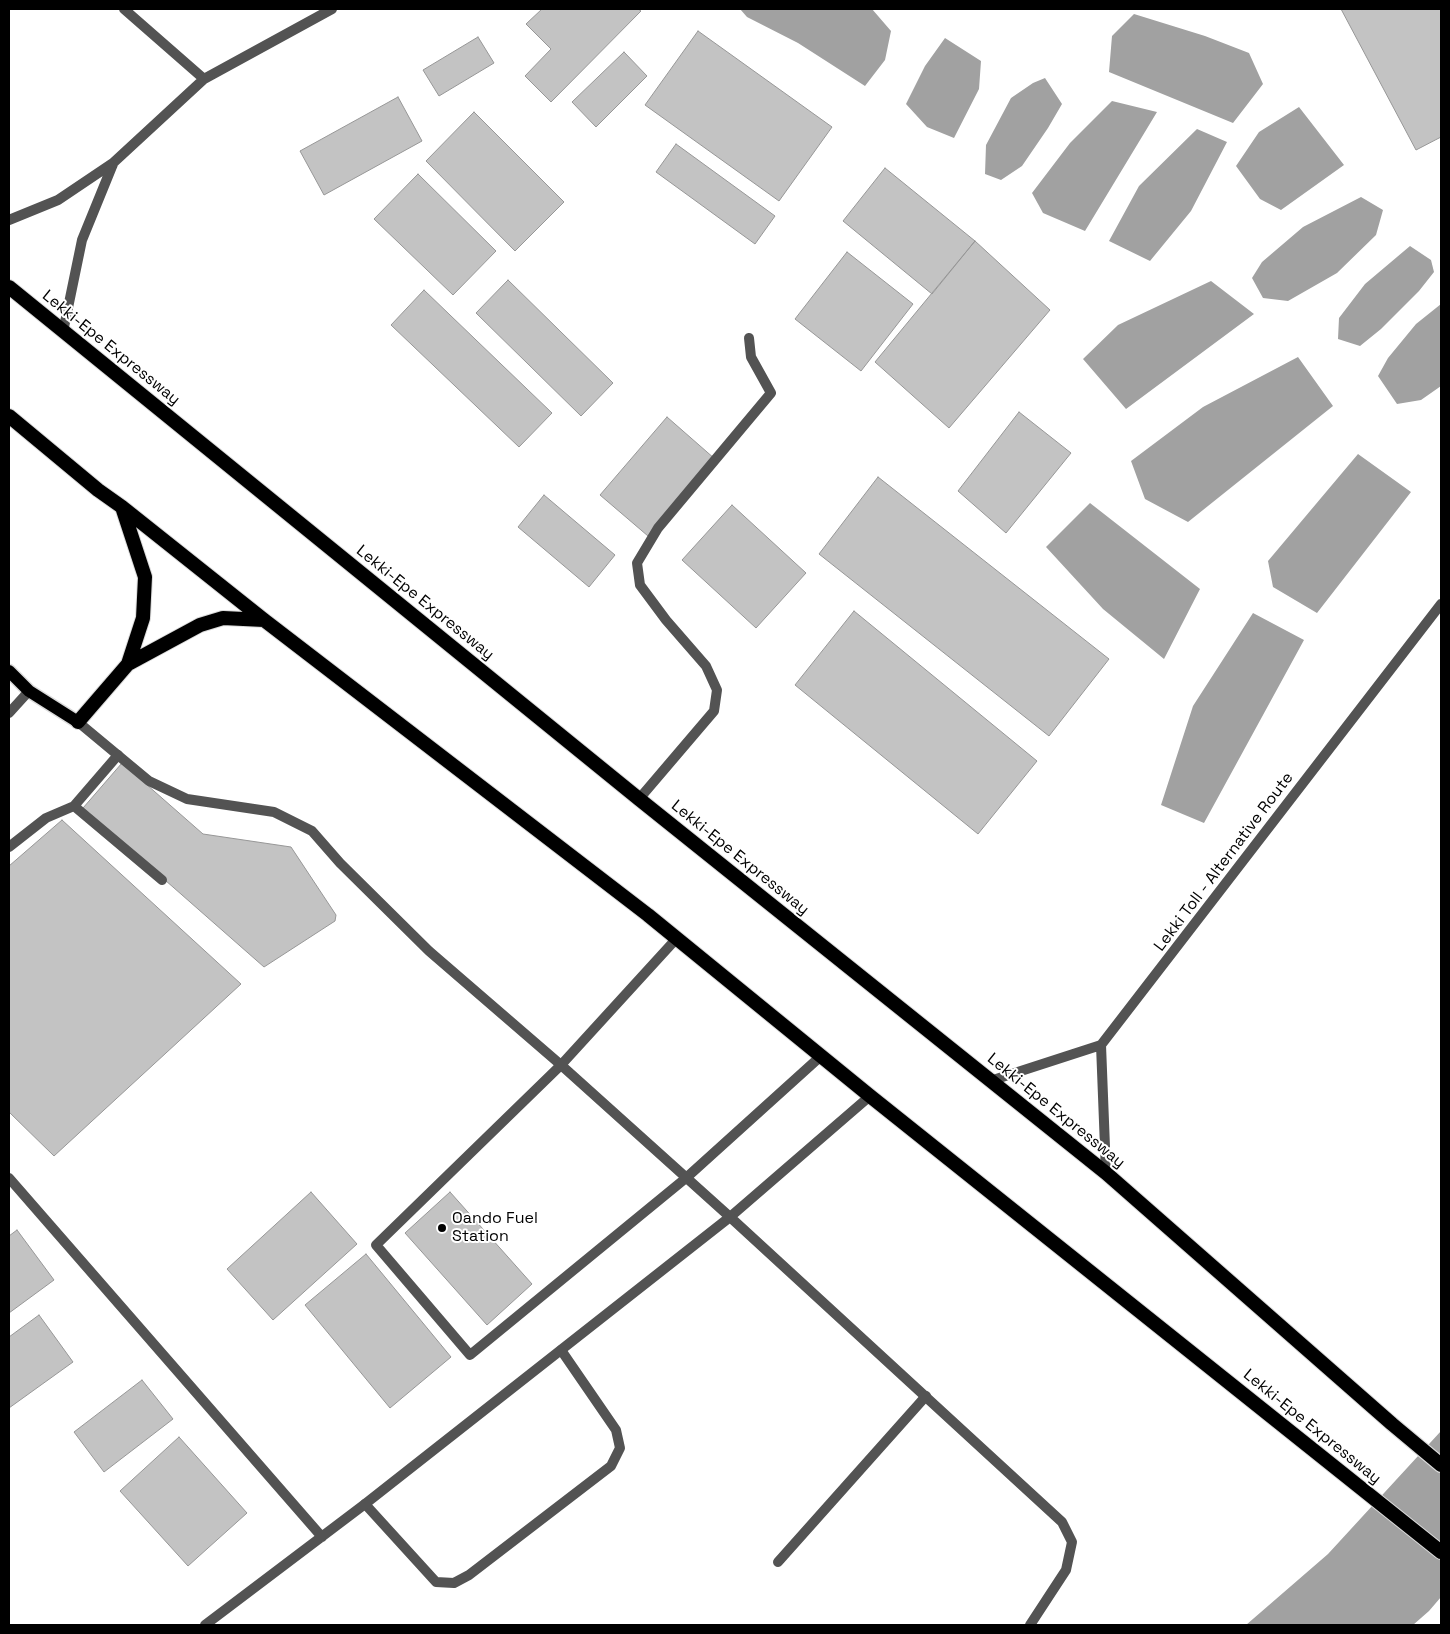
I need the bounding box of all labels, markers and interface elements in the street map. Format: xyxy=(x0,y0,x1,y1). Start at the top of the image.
street label: Lekki-Epe Expressway xyxy=(38,287,184,409)
street label: Lekki-Epe Expressway xyxy=(352,542,498,664)
street label: Lekki Toll - Alternative Route xyxy=(1150,769,1298,955)
street label: Lekki-Epe Expressway xyxy=(667,797,813,919)
street label: Lekki-Epe Expressway xyxy=(983,1050,1129,1172)
place label: Oando Fuel Station xyxy=(452,1209,538,1247)
marker: Oando Fuel Station xyxy=(436,1222,448,1234)
street label: Lekki-Epe Expressway xyxy=(1239,1366,1385,1488)

